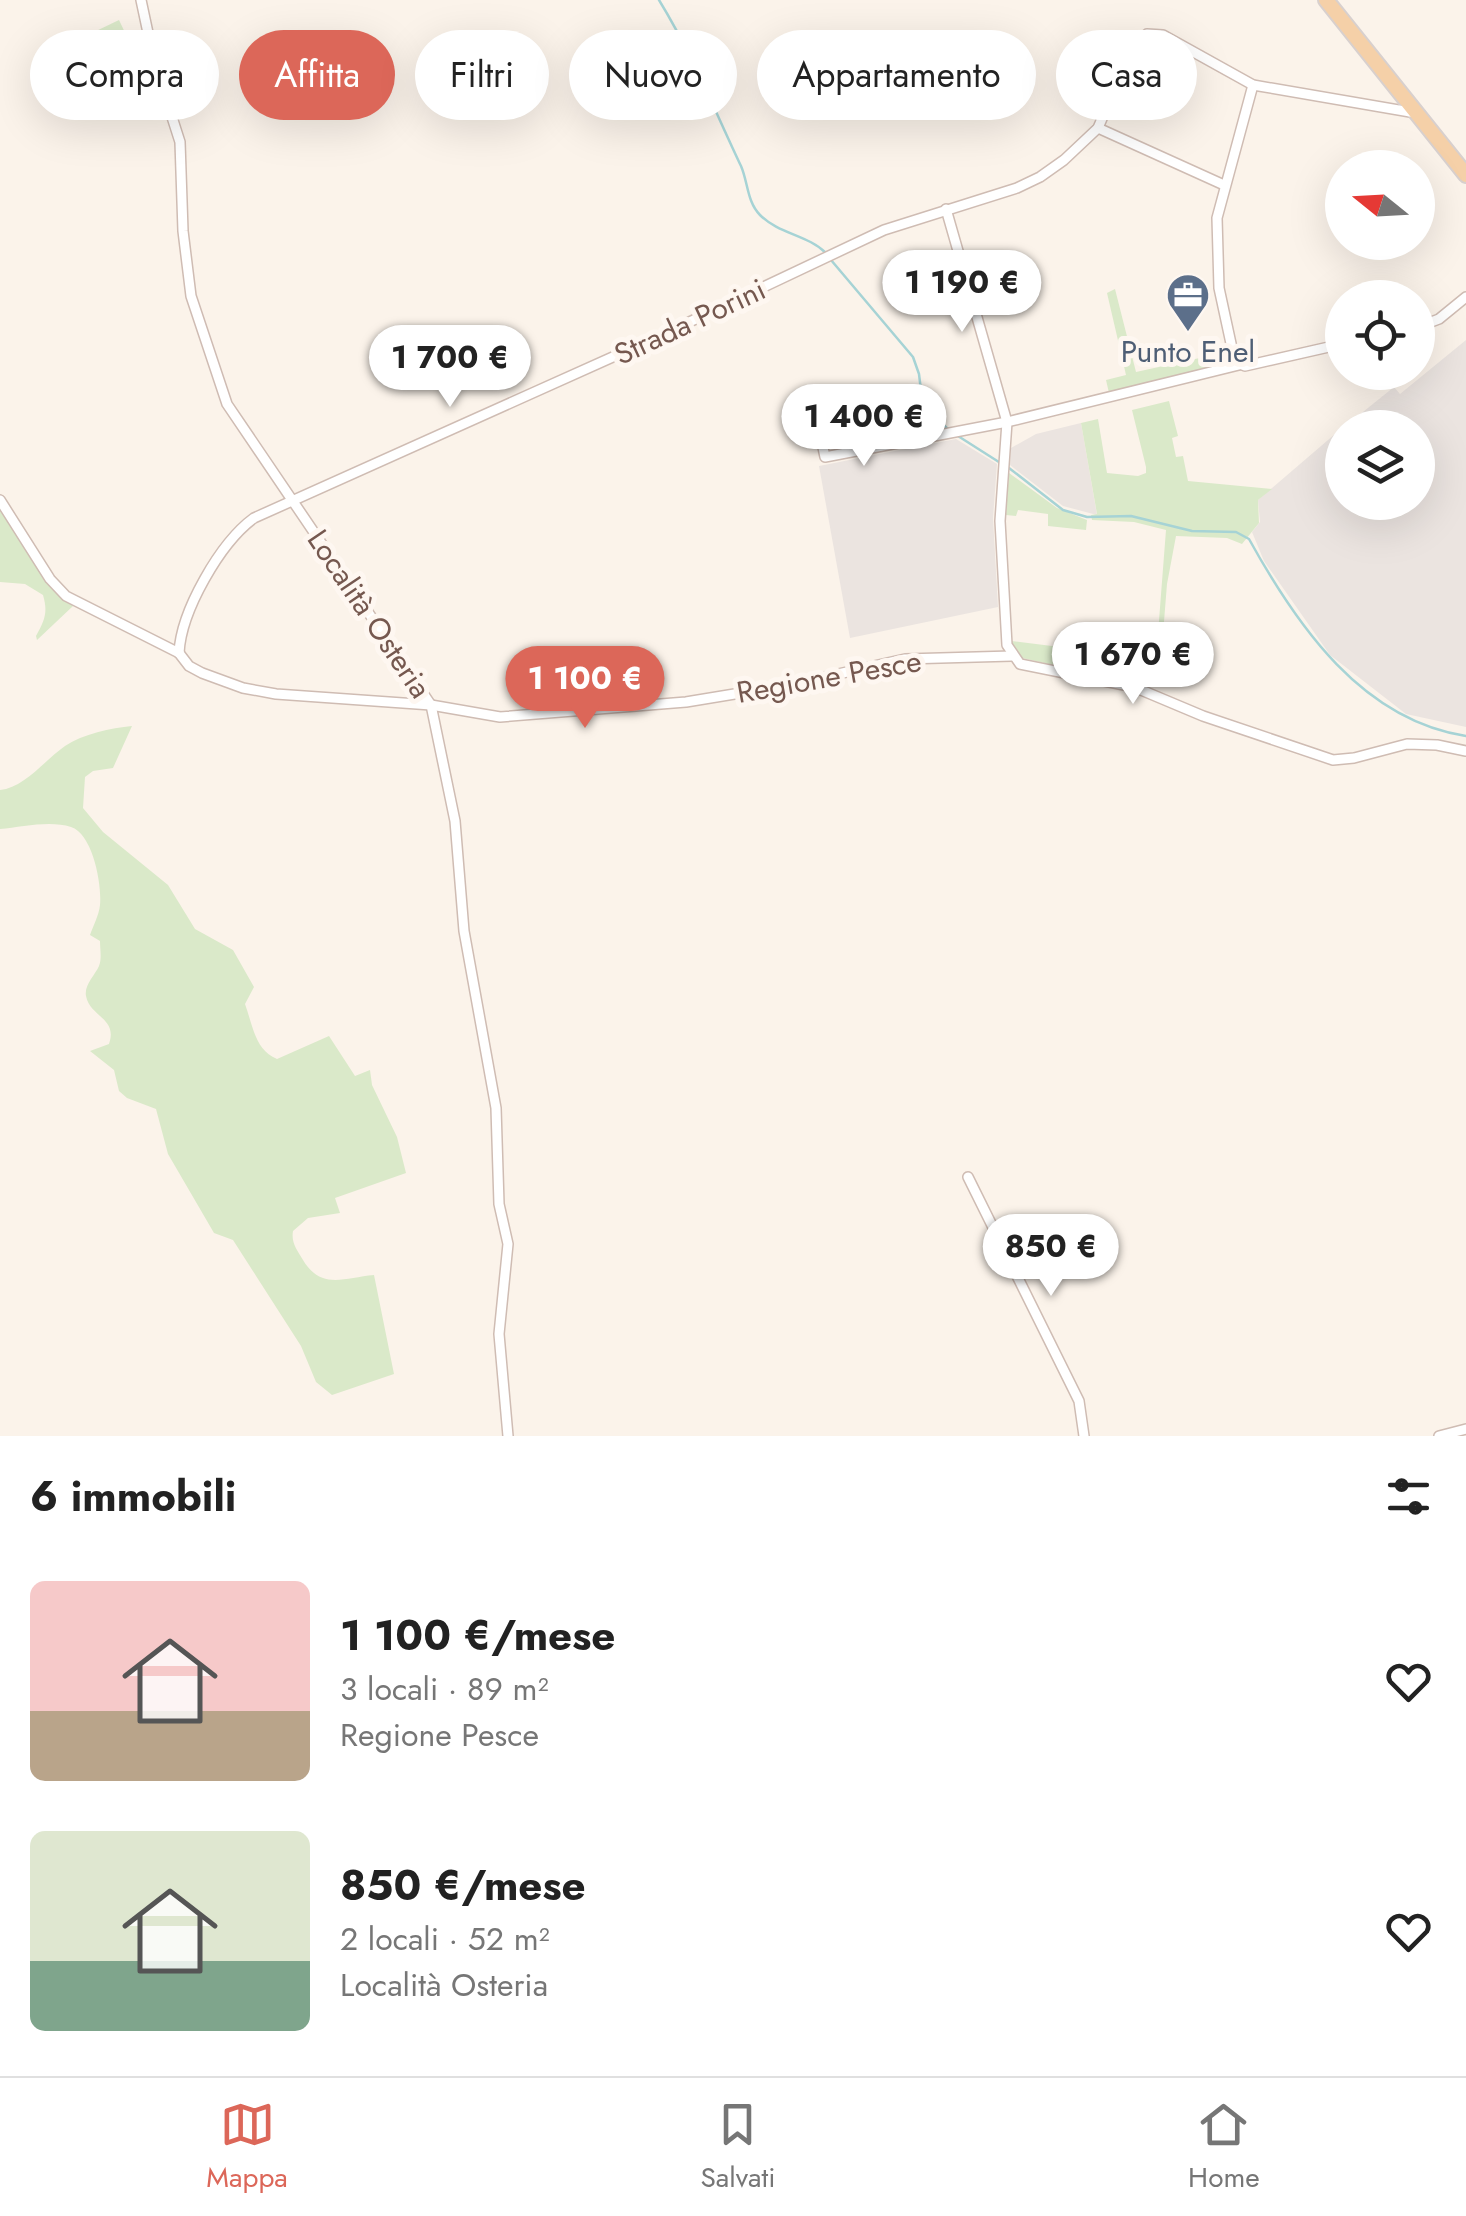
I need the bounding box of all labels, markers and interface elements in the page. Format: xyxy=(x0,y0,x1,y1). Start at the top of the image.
chip: Compra xyxy=(30,30,219,120)
chip: Affitta xyxy=(239,30,395,120)
chip: Filtri xyxy=(415,30,549,120)
chip: Nuovo xyxy=(569,30,737,120)
chip: Appartamento xyxy=(757,30,1036,120)
chip: Casa xyxy=(1056,30,1197,120)
north arrow xyxy=(1325,150,1435,260)
map controls xyxy=(1325,150,1435,520)
pin: 1 190 € xyxy=(870,250,1054,335)
text: 1 190 € xyxy=(904,259,1020,305)
street label: Strada Porini xyxy=(607,268,772,375)
office icon: Punto Enel xyxy=(1165,272,1211,333)
button: locate xyxy=(1325,280,1435,390)
pin: 1 700 € xyxy=(358,325,542,410)
place label: Punto Enel xyxy=(1121,330,1255,373)
text: 1 700 € xyxy=(391,334,509,380)
pin: 1 400 € xyxy=(772,384,956,469)
text: 1 400 € xyxy=(803,393,925,439)
button: layers xyxy=(1325,410,1435,520)
street label: Località Osteria xyxy=(297,521,442,707)
pin: 1 670 € xyxy=(1041,622,1225,707)
text: 1 670 € xyxy=(1074,631,1192,677)
street label: Regione Pesce xyxy=(733,639,925,714)
pin: 1 100 € xyxy=(493,646,677,731)
text: 1 100 € xyxy=(527,655,643,701)
pin: 850 € xyxy=(981,1214,1121,1299)
text: 850 € xyxy=(1005,1223,1097,1269)
text: 6 immobili xyxy=(30,1466,236,1527)
icon: filters xyxy=(1381,1469,1436,1524)
text: 1 100 €/mese xyxy=(340,1605,615,1666)
icon: home xyxy=(110,1621,230,1741)
icon: heart xyxy=(1381,1654,1436,1709)
text: 3 locali · 89 m² xyxy=(340,1666,549,1712)
text: Regione Pesce xyxy=(340,1712,539,1758)
text: 850 €/mese xyxy=(340,1855,586,1916)
icon: home xyxy=(110,1871,230,1991)
icon: heart xyxy=(1381,1904,1436,1959)
text: 2 locali · 52 m² xyxy=(340,1916,550,1962)
text: Località Osteria xyxy=(340,1962,548,2008)
tab: Mappa xyxy=(206,2097,288,2198)
tab: Salvati xyxy=(700,2097,776,2198)
tab: Home xyxy=(1188,2097,1260,2198)

